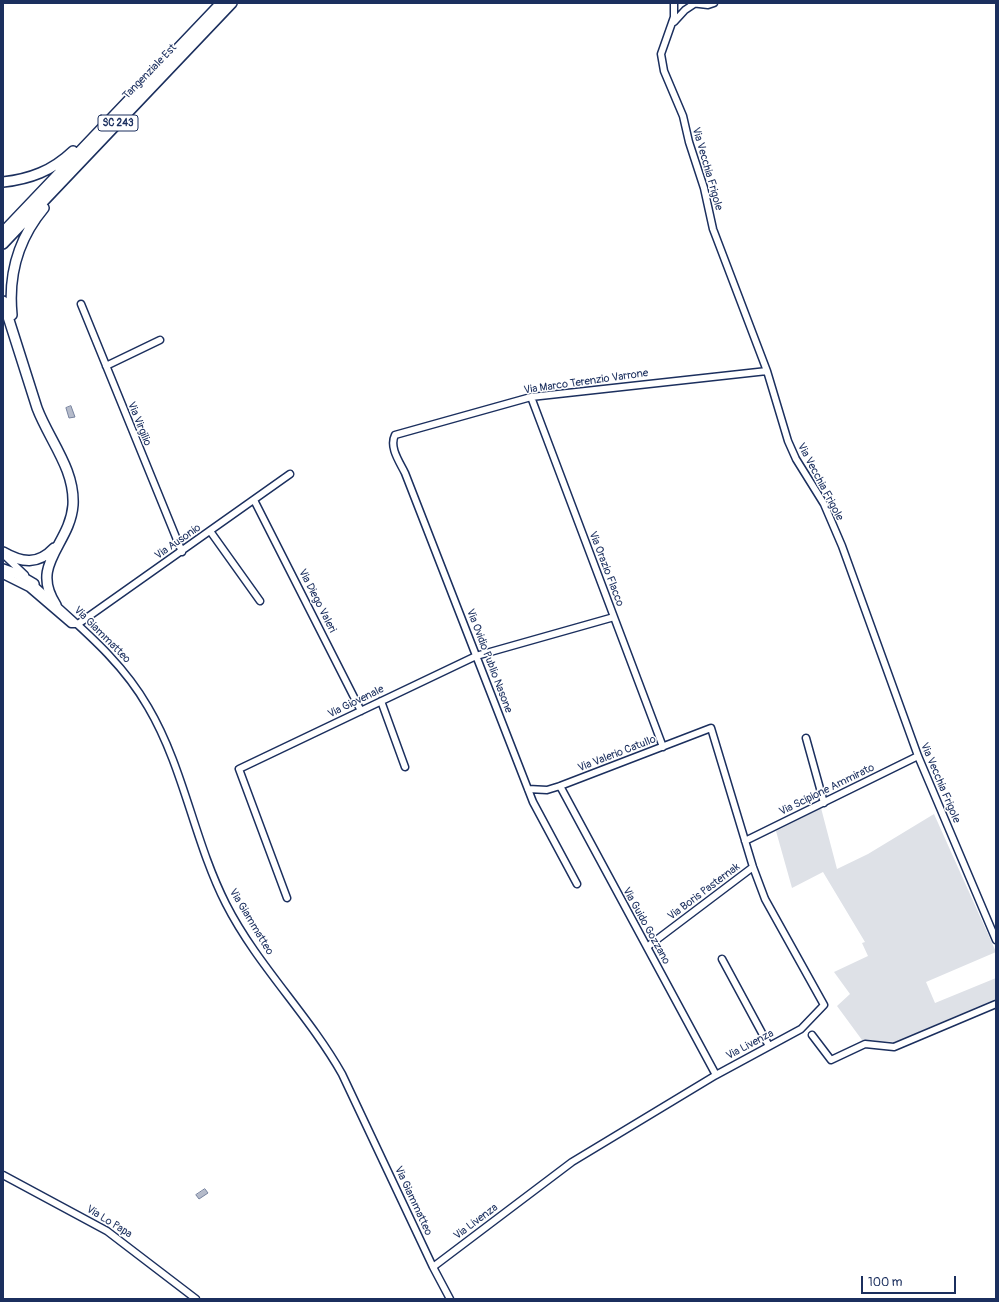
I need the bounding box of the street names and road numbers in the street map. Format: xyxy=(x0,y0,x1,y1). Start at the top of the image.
street label: Tangenziale Est xyxy=(120,42,180,102)
road number: SC 243 xyxy=(98,115,138,131)
street label: Via Vecchia Frigole xyxy=(689,126,725,212)
street label: Via Marco Terenzio Varrone xyxy=(523,367,649,397)
street label: Via Virgilio xyxy=(124,400,154,448)
street label: Via Vecchia Frigole xyxy=(794,441,846,523)
street label: Via Ausonio xyxy=(152,521,204,563)
street label: Via Orazio Flacco xyxy=(586,530,626,608)
street label: Via Diego Valeri xyxy=(295,567,339,635)
street label: Via Giammatteo xyxy=(71,604,133,666)
street label: Via Ovidio Publio Nasone xyxy=(463,607,515,715)
street label: Via Giovenale xyxy=(326,683,386,721)
street label: Via Valerio Catullo xyxy=(576,733,658,775)
street label: Via Vecchia Frigole xyxy=(917,741,963,825)
street label: Via Scipione Ammirato xyxy=(777,761,877,819)
street label: Via Boris Pasternak xyxy=(665,861,743,923)
street label: Via Guido Gozzano xyxy=(619,885,673,967)
street label: Via Giammatteo xyxy=(226,886,276,958)
street label: Via Livenza xyxy=(724,1027,776,1063)
street label: Via Giammatteo xyxy=(391,1164,435,1238)
street label: Via Livenza xyxy=(451,1201,501,1243)
street label: Via Lo Papa xyxy=(84,1203,134,1241)

